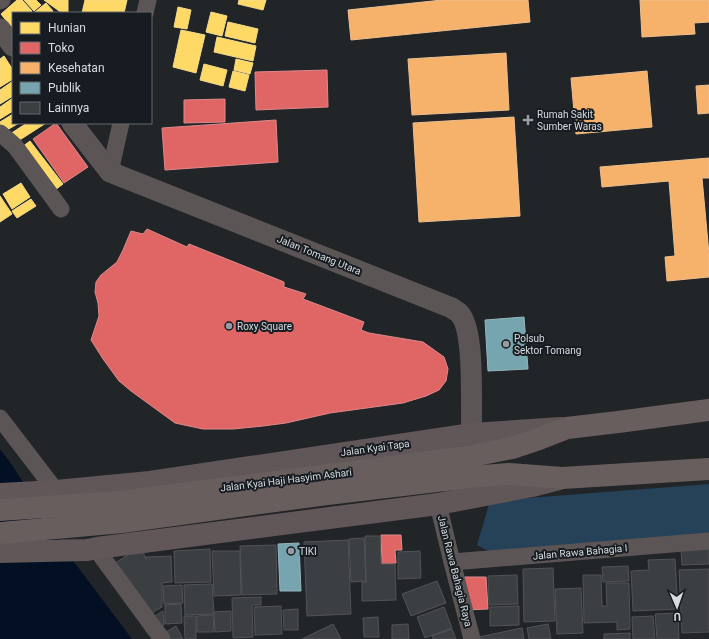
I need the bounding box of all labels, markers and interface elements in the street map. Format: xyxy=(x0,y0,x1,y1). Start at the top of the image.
legend xyxy=(12,12,152,124)
text: Hunian xyxy=(48,21,86,35)
text: Toko xyxy=(48,41,75,55)
text: Kesehatan xyxy=(48,61,105,75)
text: Publik xyxy=(48,81,82,95)
text: Lainnya xyxy=(48,101,89,115)
place label: Rumah Sakit Sumber Waras xyxy=(537,109,602,132)
marker: Rumah Sakit Sumber Waras xyxy=(522,114,534,126)
street label: Jalan Tomang Utara xyxy=(275,233,363,277)
marker: Roxy Square xyxy=(224,321,234,331)
place label: Roxy Square xyxy=(237,321,292,332)
place label: Polsub Sektor Tomang xyxy=(514,333,581,356)
marker: Polsub Sektor Tomang xyxy=(501,339,511,349)
street label: Jalan Kyai Tapa xyxy=(340,438,410,458)
street label: Jalan Kyai Haji Hasyim Ashari xyxy=(220,466,352,494)
street label: Jalan Rawa Bahagia Raya xyxy=(436,514,474,628)
street label: Jalan Rawa Bahagia I xyxy=(532,542,628,562)
marker: TIKI xyxy=(286,546,296,556)
place label: TIKI xyxy=(299,546,317,557)
north arrow xyxy=(657,587,697,627)
text: U xyxy=(673,610,681,623)

